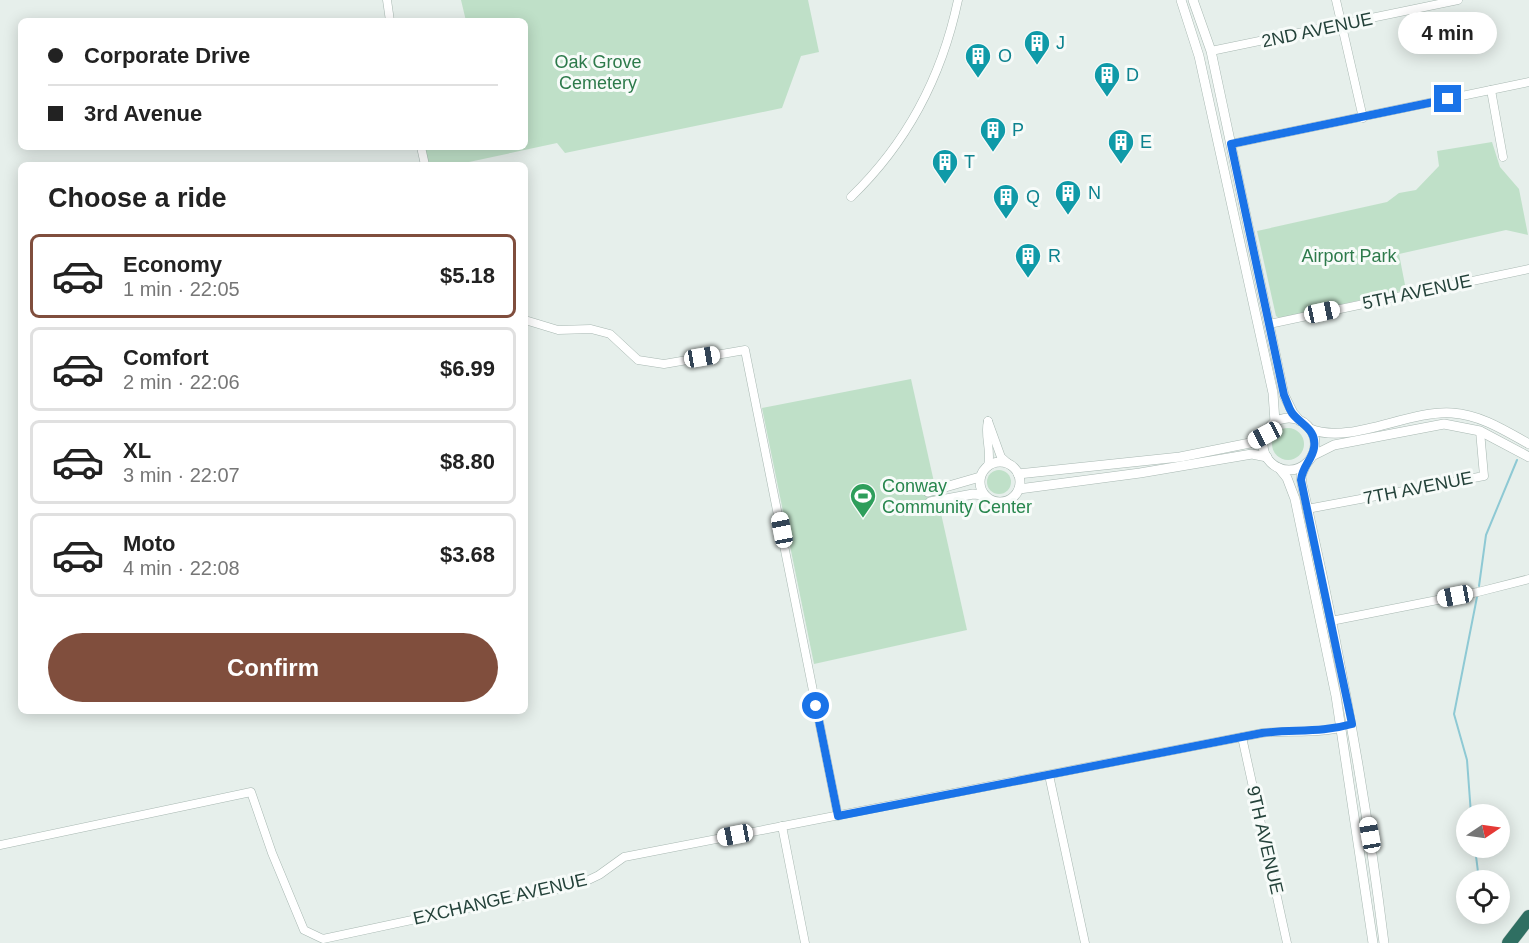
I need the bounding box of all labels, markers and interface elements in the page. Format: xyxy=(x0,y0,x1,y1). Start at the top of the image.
street label: 2ND AVENUE xyxy=(1260,9,1374,51)
callout: 4 min xyxy=(1398,12,1498,54)
text: 4 min xyxy=(1421,22,1474,44)
building icon: J xyxy=(1022,28,1052,66)
place label: J xyxy=(1056,33,1065,53)
building icon: O xyxy=(963,41,993,79)
text: Corporate Drive xyxy=(84,43,250,68)
place label: O xyxy=(998,46,1012,66)
park label: Oak Grove Cemetery xyxy=(554,52,642,93)
building icon: D xyxy=(1092,60,1122,98)
place label: D xyxy=(1126,65,1139,85)
route end xyxy=(1434,85,1461,112)
text: 3rd Avenue xyxy=(84,101,202,126)
building icon: P xyxy=(978,115,1008,153)
place label: P xyxy=(1012,120,1024,140)
building icon: E xyxy=(1106,127,1136,165)
place label: E xyxy=(1140,132,1152,152)
building icon: T xyxy=(930,147,960,185)
place label: T xyxy=(964,152,975,172)
building icon: N xyxy=(1053,178,1083,216)
building icon: Q xyxy=(991,182,1021,220)
text: Choose a ride xyxy=(48,183,227,213)
place label: N xyxy=(1088,183,1101,203)
place label: Q xyxy=(1026,187,1040,207)
building icon: R xyxy=(1013,241,1043,279)
place label: R xyxy=(1048,246,1061,266)
park label: Airport Park xyxy=(1301,246,1398,266)
icon: car xyxy=(51,249,105,303)
text: Economy xyxy=(123,252,222,277)
text: $5.18 xyxy=(440,263,495,288)
street label: 5TH AVENUE xyxy=(1361,271,1473,313)
text: 1 min · 22:05 xyxy=(123,278,240,300)
car xyxy=(1303,299,1341,325)
icon: car xyxy=(51,342,105,396)
text: Comfort xyxy=(123,345,209,370)
car xyxy=(683,345,721,369)
text: $6.99 xyxy=(440,356,495,381)
text: 2 min · 22:06 xyxy=(123,371,240,393)
car xyxy=(1245,419,1285,451)
icon: car xyxy=(51,435,105,489)
text: XL xyxy=(123,438,151,463)
text: $8.80 xyxy=(440,449,495,474)
text: 3 min · 22:07 xyxy=(123,464,240,486)
street label: 7TH AVENUE xyxy=(1362,468,1474,508)
place label: Conway Community Center xyxy=(882,476,1032,517)
sports icon: Conway Community Center xyxy=(848,481,878,519)
car xyxy=(770,511,794,549)
icon: car xyxy=(51,528,105,582)
text: Moto xyxy=(123,531,176,556)
text: $3.68 xyxy=(440,542,495,567)
text: 4 min · 22:08 xyxy=(123,557,240,579)
car xyxy=(1436,584,1474,608)
button: Confirm xyxy=(48,633,498,702)
route start xyxy=(802,692,829,719)
street label: 9TH AVENUE xyxy=(1243,784,1287,896)
north arrow xyxy=(1456,804,1510,858)
map controls xyxy=(1456,804,1510,924)
car xyxy=(1358,816,1382,854)
car xyxy=(716,823,754,847)
street label: EXCHANGE AVENUE xyxy=(411,869,589,929)
button: locate xyxy=(1456,870,1510,924)

